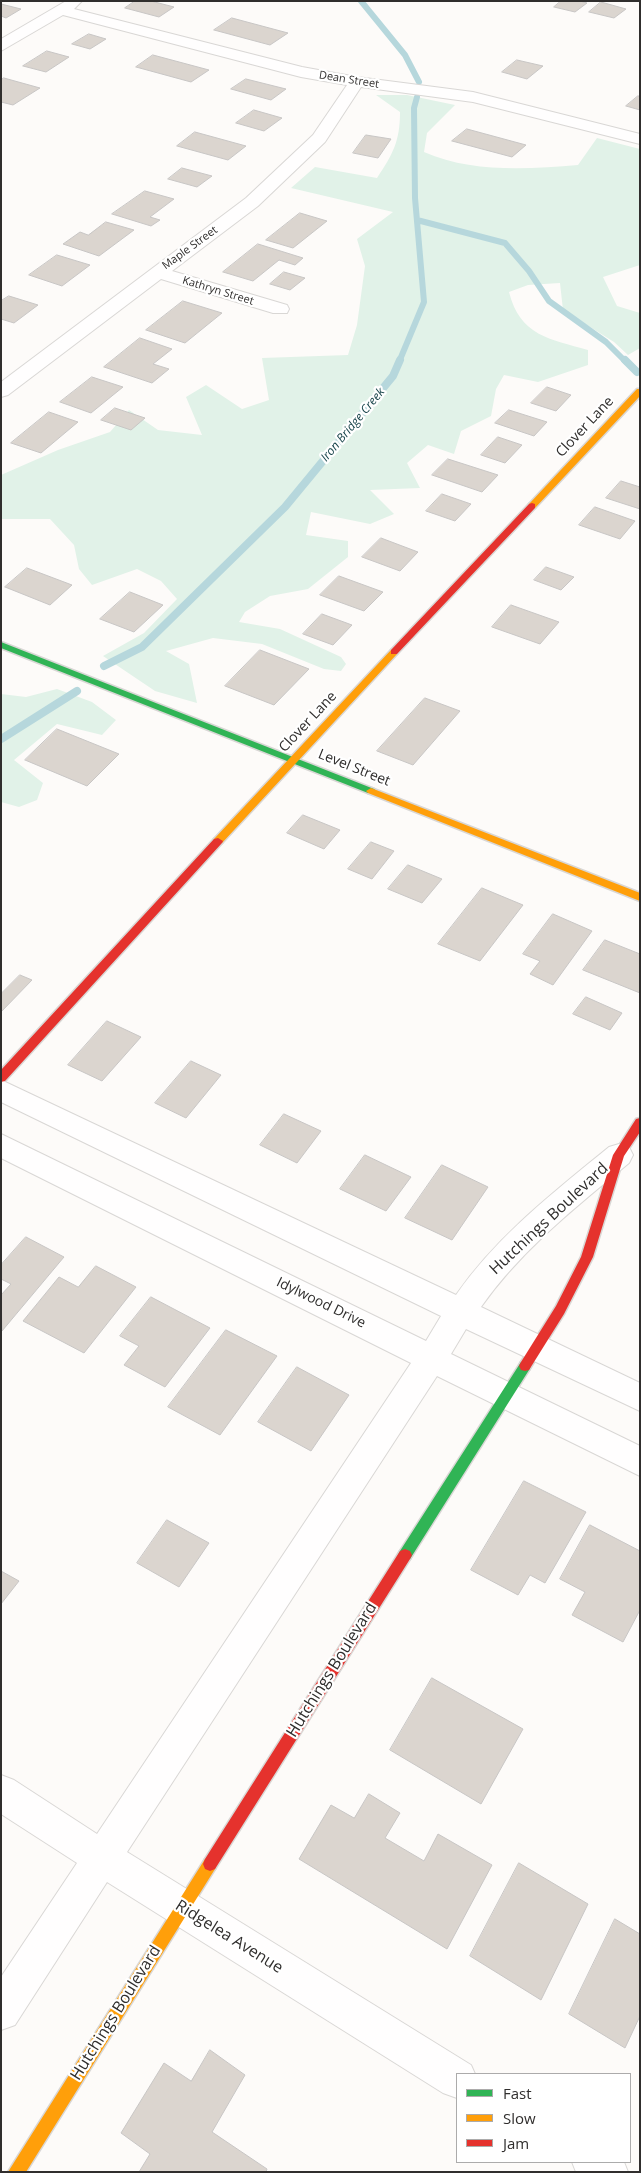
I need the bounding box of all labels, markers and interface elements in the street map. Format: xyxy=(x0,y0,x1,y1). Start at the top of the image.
street label: Dean Street xyxy=(318,69,380,91)
street label: Maple Street xyxy=(160,223,220,273)
street label: Kathryn Street xyxy=(181,274,255,308)
water label: Iron Bridge Creek xyxy=(318,385,388,465)
street label: Clover Lane xyxy=(553,393,617,461)
street label: Clover Lane xyxy=(276,688,340,756)
street label: Level Street xyxy=(315,746,393,790)
street label: Hutchings Boulevard xyxy=(486,1159,612,1279)
street label: Idylwood Drive xyxy=(274,1274,368,1332)
street label: Hutchings Boulevard xyxy=(283,1599,381,1741)
street label: Ridgelea Avenue xyxy=(172,1896,286,1978)
street label: Hutchings Boulevard xyxy=(67,1942,165,2084)
legend xyxy=(456,2073,631,2163)
text: Fast xyxy=(503,2083,532,2103)
text: Slow xyxy=(503,2108,536,2128)
text: Jam xyxy=(503,2133,529,2153)

